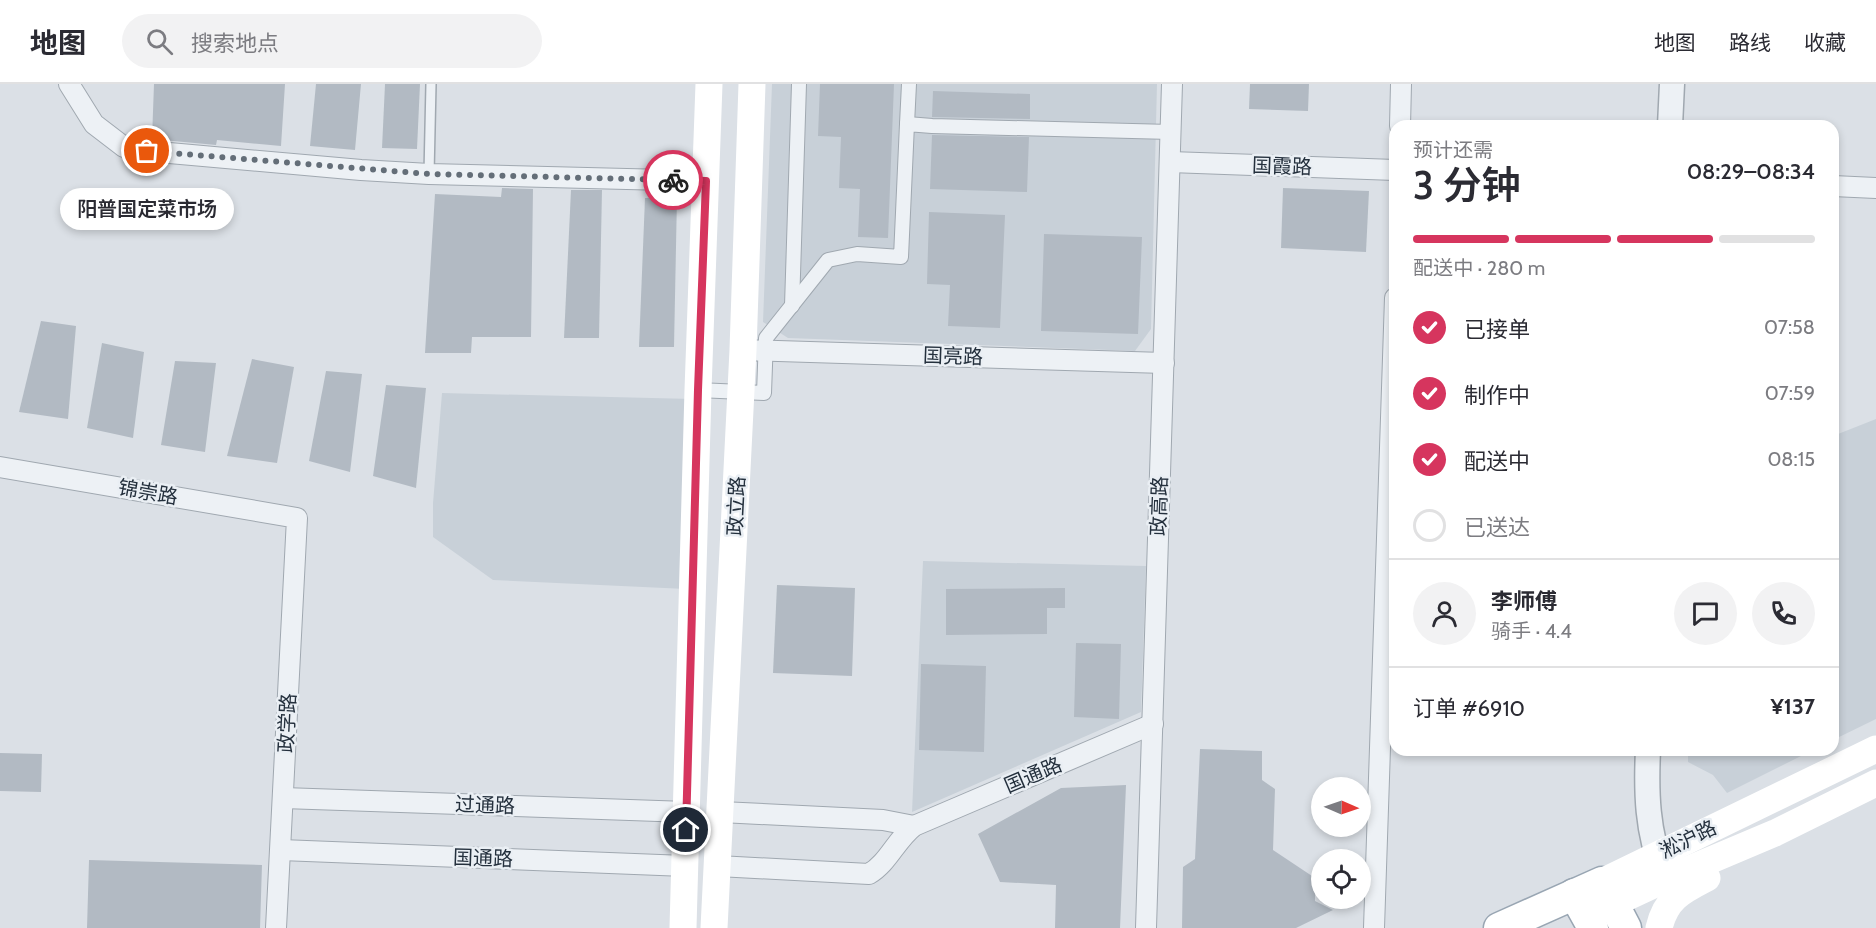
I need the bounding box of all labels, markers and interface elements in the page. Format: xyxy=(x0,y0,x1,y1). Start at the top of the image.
search box xyxy=(122,14,542,68)
icon: search xyxy=(143,25,176,58)
text: 地图 xyxy=(30,26,86,60)
text: 搜索地点 xyxy=(191,30,279,57)
text: 地图 xyxy=(1654,30,1696,55)
text: 路线 xyxy=(1729,30,1771,55)
text: 收藏 xyxy=(1804,30,1846,55)
pin xyxy=(121,125,172,176)
icon: bag xyxy=(130,134,163,167)
text: 预计还需 xyxy=(1413,138,1493,162)
courier xyxy=(643,150,703,210)
street label: 国霞路 xyxy=(1252,153,1312,179)
text: 08:29–08:34 xyxy=(1687,158,1815,185)
text: 3 分钟 xyxy=(1413,161,1521,209)
icon: bike xyxy=(657,164,690,197)
callout: 阳普国定菜市场 xyxy=(60,187,234,229)
text: 阳普国定菜市场 xyxy=(77,197,217,221)
text: 配送中 · 280 m xyxy=(1413,256,1545,280)
icon: check xyxy=(1413,311,1446,344)
text: 07:58 xyxy=(1764,315,1815,339)
text: 已接单 xyxy=(1464,316,1530,343)
street label: 国亮路 xyxy=(923,343,983,369)
icon: check xyxy=(1413,377,1446,410)
text: 07:59 xyxy=(1765,381,1815,405)
text: 制作中 xyxy=(1464,382,1530,409)
icon: check xyxy=(1413,443,1446,476)
text: 08:15 xyxy=(1767,447,1815,471)
text: 配送中 xyxy=(1464,448,1530,475)
street label: 锦崇路 xyxy=(116,475,180,509)
street label: 政立路 xyxy=(722,475,750,537)
street label: 政高路 xyxy=(1146,476,1172,536)
text: 已送达 xyxy=(1464,514,1530,541)
button: person xyxy=(1413,582,1476,645)
button: chat xyxy=(1674,582,1737,645)
button: phone xyxy=(1752,582,1815,645)
text: 李师傅 xyxy=(1491,588,1557,615)
text: 骑手 · 4.4 xyxy=(1491,619,1572,643)
street label: 政学路 xyxy=(273,692,301,754)
text: ¥137 xyxy=(1771,693,1815,720)
text: 订单 #6910 xyxy=(1413,695,1525,722)
street label: 国通路 xyxy=(1001,752,1065,798)
north arrow xyxy=(1311,777,1371,837)
map controls xyxy=(1311,777,1371,909)
street label: 过通路 xyxy=(455,792,515,818)
pin xyxy=(660,804,711,855)
icon: home xyxy=(669,813,702,846)
street label: 淞沪路 xyxy=(1656,815,1720,863)
street label: 国通路 xyxy=(453,845,513,871)
button: locate xyxy=(1311,849,1371,909)

